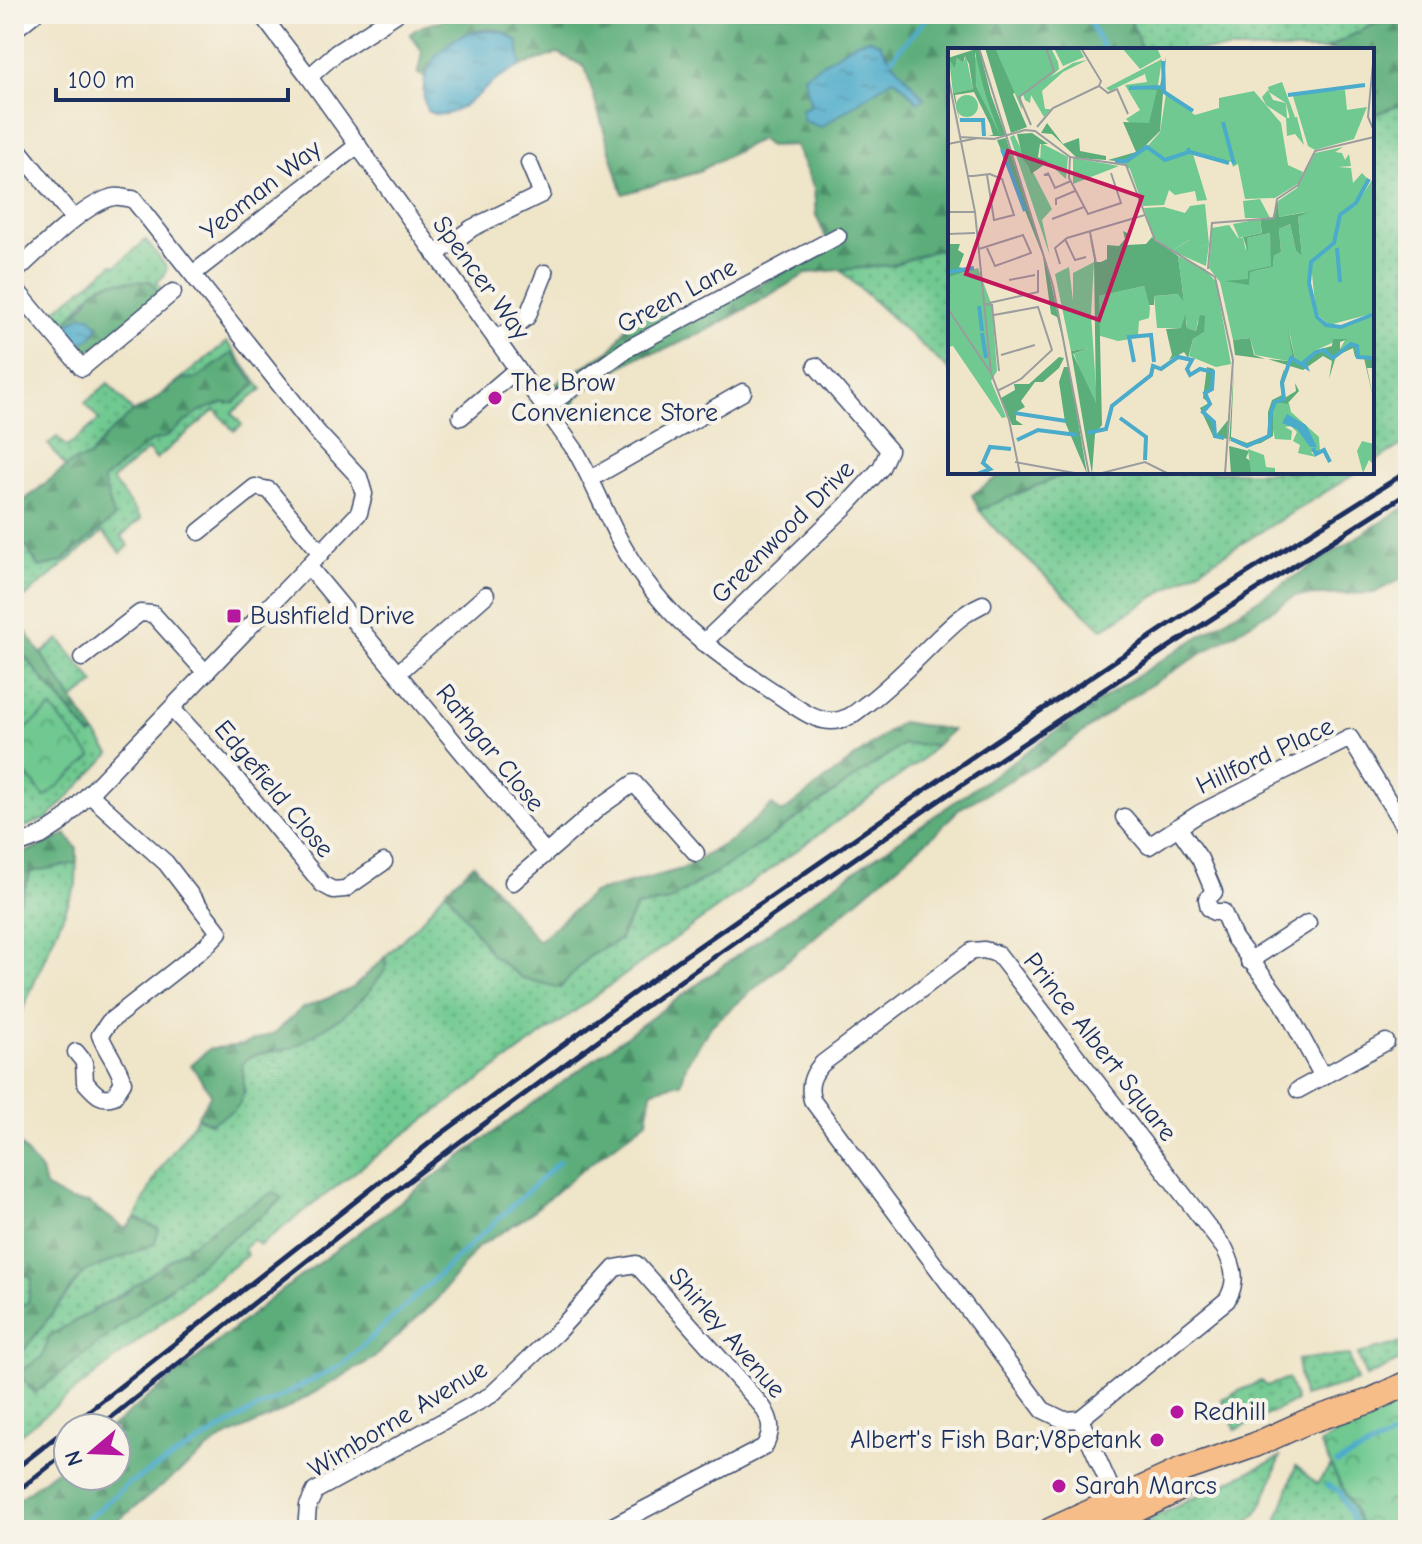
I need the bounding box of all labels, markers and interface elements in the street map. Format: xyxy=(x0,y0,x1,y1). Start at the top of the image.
inset map xyxy=(948,48,1374,474)
scale bar xyxy=(56,52,288,102)
text: 100 m xyxy=(68,66,135,94)
street label: Yeoman Way xyxy=(195,133,327,246)
street label: Spencer Way xyxy=(426,210,536,346)
street label: Green Lane xyxy=(612,252,742,340)
place label: The Brow Convenience Store xyxy=(511,368,718,428)
marker: The Brow Convenience Store xyxy=(486,389,504,407)
street label: Greenwood Drive xyxy=(705,454,861,610)
place label: Bushfield Drive xyxy=(250,601,414,631)
marker: Bushfield Drive xyxy=(225,607,243,625)
street label: Rathgar Close xyxy=(430,678,550,818)
street label: Hillford Place xyxy=(1192,711,1338,801)
street label: Edgefield Close xyxy=(208,714,340,864)
street label: Prince Albert Square xyxy=(1017,947,1183,1147)
street label: Shirley Avenue xyxy=(662,1262,792,1404)
street label: Wimborne Avenue xyxy=(303,1354,493,1484)
place label: Redhill xyxy=(1193,1397,1266,1427)
marker: Redhill xyxy=(1168,1403,1186,1421)
north arrow xyxy=(52,1412,132,1492)
place label: Albert's Fish Bar;V8petank xyxy=(850,1425,1141,1455)
marker: Albert's Fish Bar;V8petank xyxy=(1148,1431,1166,1449)
text: N xyxy=(59,1447,89,1469)
place label: Sarah Marcs xyxy=(1075,1471,1217,1501)
marker: Sarah Marcs xyxy=(1050,1477,1068,1495)

